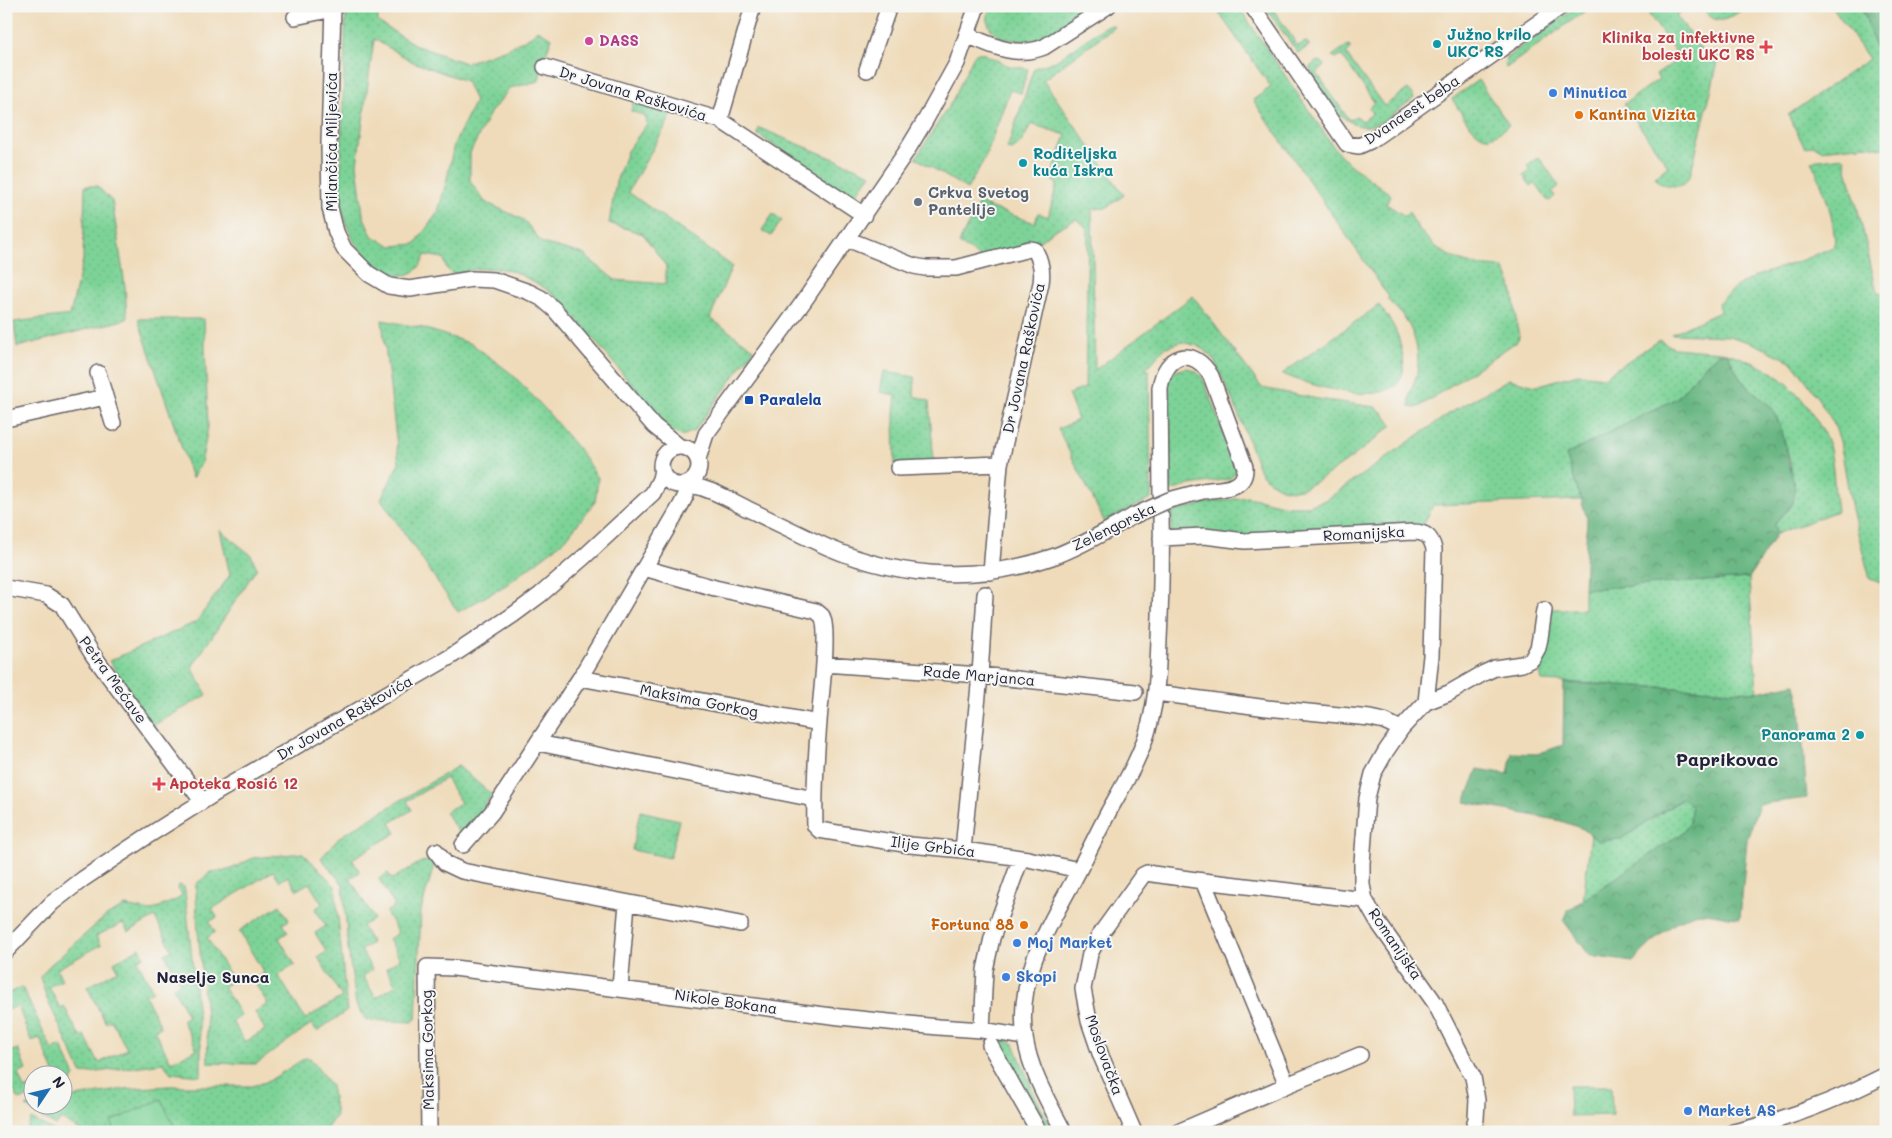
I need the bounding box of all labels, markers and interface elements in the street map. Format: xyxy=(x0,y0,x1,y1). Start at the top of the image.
place label: Južno krilo UKC RS xyxy=(1447,24,1531,61)
place label: Klinika za infektivne bolesti UKC RS xyxy=(1602,27,1755,64)
place label: DASS xyxy=(599,30,639,50)
marker: DASS xyxy=(583,35,595,47)
marker: Južno krilo UKC RS xyxy=(1431,38,1443,50)
marker: Klinika za infektivne bolesti UKC RS xyxy=(1759,40,1773,54)
street label: Dr Jovana Raškovića xyxy=(557,61,710,125)
street label: Dvanaest beba xyxy=(1360,70,1463,148)
street label: Milančića Miljevića xyxy=(321,72,341,212)
place label: Minutica xyxy=(1563,82,1627,102)
marker: Minutica xyxy=(1547,87,1559,99)
place label: Kantina Vizita xyxy=(1589,104,1696,124)
marker: Kantina Vizita xyxy=(1573,109,1585,121)
place label: Roditeljska kuća Iskra xyxy=(1033,143,1117,180)
marker: Roditeljska kuća Iskra xyxy=(1017,157,1029,169)
place label: Crkva Svetog Pantelije xyxy=(928,182,1029,219)
marker: Crkva Svetog Pantelije xyxy=(912,196,924,208)
street label: Dr Jovana Raškovića xyxy=(997,281,1049,435)
place label: Paralela xyxy=(759,389,822,409)
marker: Paralela xyxy=(743,394,755,406)
street label: Zelengorska xyxy=(1069,497,1159,555)
street label: Romanijska xyxy=(1322,521,1406,545)
street label: Petra Mećave xyxy=(75,632,152,727)
street label: Rade Marjanca xyxy=(922,660,1036,690)
street label: Dr Jovana Raškovića xyxy=(273,670,416,764)
street label: Maksima Gorkog xyxy=(638,679,760,721)
place label: Panorama 2 xyxy=(1761,724,1850,744)
marker: Panorama 2 xyxy=(1854,729,1866,741)
district label: Paprikovac xyxy=(1676,747,1778,771)
place label: Apoteka Rosić 12 xyxy=(169,773,298,793)
marker: Apoteka Rosić 12 xyxy=(153,778,165,790)
street label: Ilije Grbića xyxy=(890,831,977,861)
street label: Romanijska xyxy=(1365,904,1427,983)
place label: Fortuna 88 xyxy=(930,914,1014,934)
marker: Fortuna 88 xyxy=(1018,919,1030,931)
place label: Moj Market xyxy=(1027,932,1112,952)
marker: Moj Market xyxy=(1011,937,1023,949)
district label: Naselje Sunca xyxy=(157,966,270,987)
place label: Skopi xyxy=(1016,966,1057,986)
marker: Skopi xyxy=(1000,971,1012,983)
street label: Nikole Bokana xyxy=(673,984,779,1018)
street label: Maksima Gorkog xyxy=(416,989,438,1110)
street label: Moslovačka xyxy=(1081,1012,1129,1098)
north arrow xyxy=(22,1066,72,1116)
text: N xyxy=(48,1072,70,1092)
place label: Market AS xyxy=(1698,1100,1776,1120)
marker: Market AS xyxy=(1682,1105,1694,1117)

